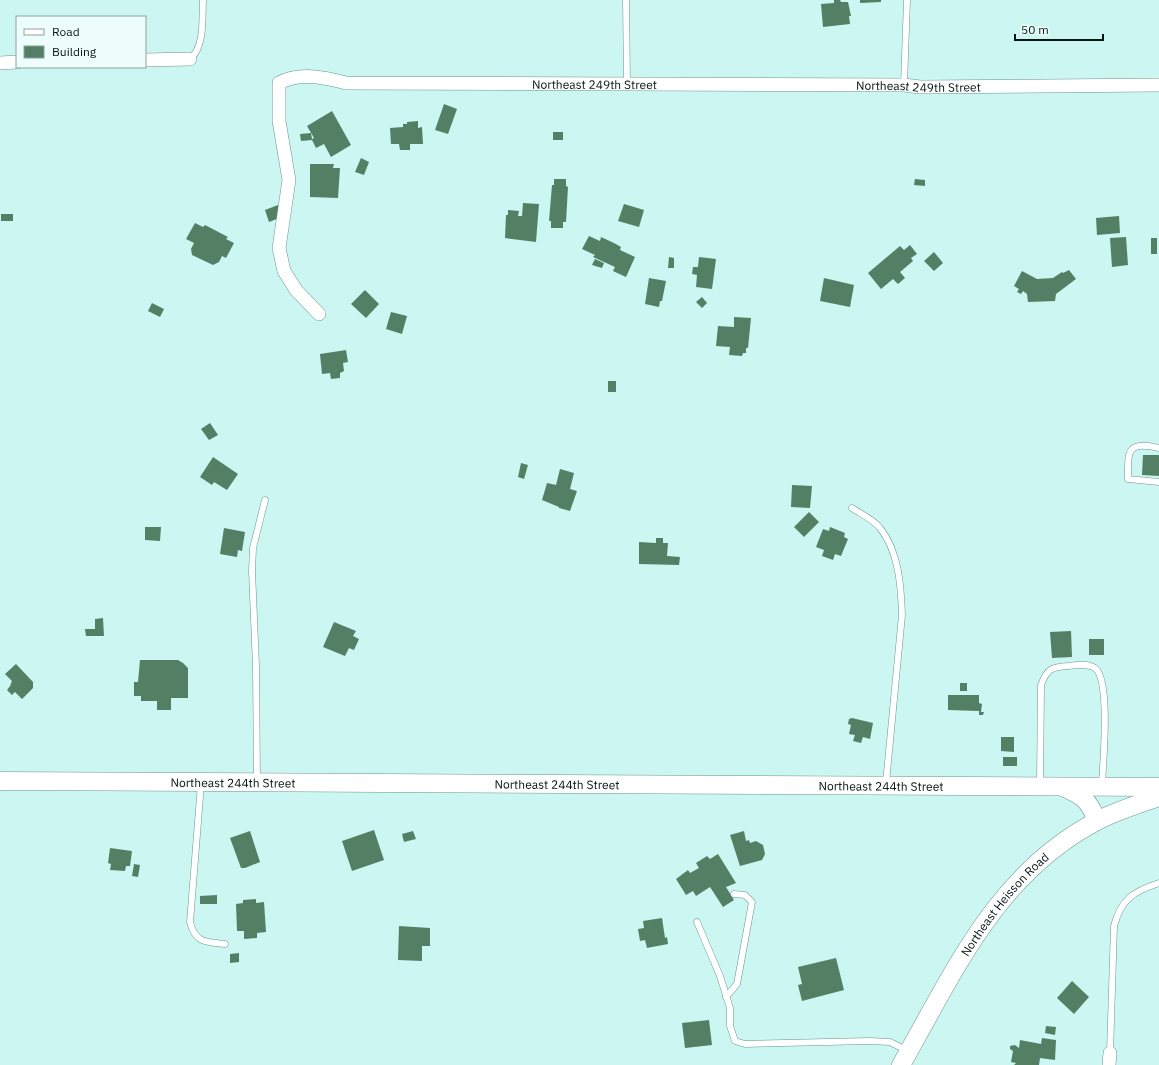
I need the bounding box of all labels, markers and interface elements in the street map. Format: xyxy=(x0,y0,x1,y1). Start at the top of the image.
legend xyxy=(16,16,146,68)
scale bar xyxy=(1015,16,1103,42)
text: 50 m xyxy=(1021,22,1049,37)
text: Road xyxy=(52,24,80,39)
text: Building xyxy=(52,44,97,59)
street label: Northeast 249th Street xyxy=(532,76,657,92)
street label: Northeast 249th Street xyxy=(856,77,981,95)
street label: Northeast 244th Street xyxy=(170,774,296,790)
street label: Northeast 244th Street xyxy=(494,776,620,792)
street label: Northeast 244th Street xyxy=(818,778,944,793)
street label: Northeast Heisson Road xyxy=(957,849,1051,959)

